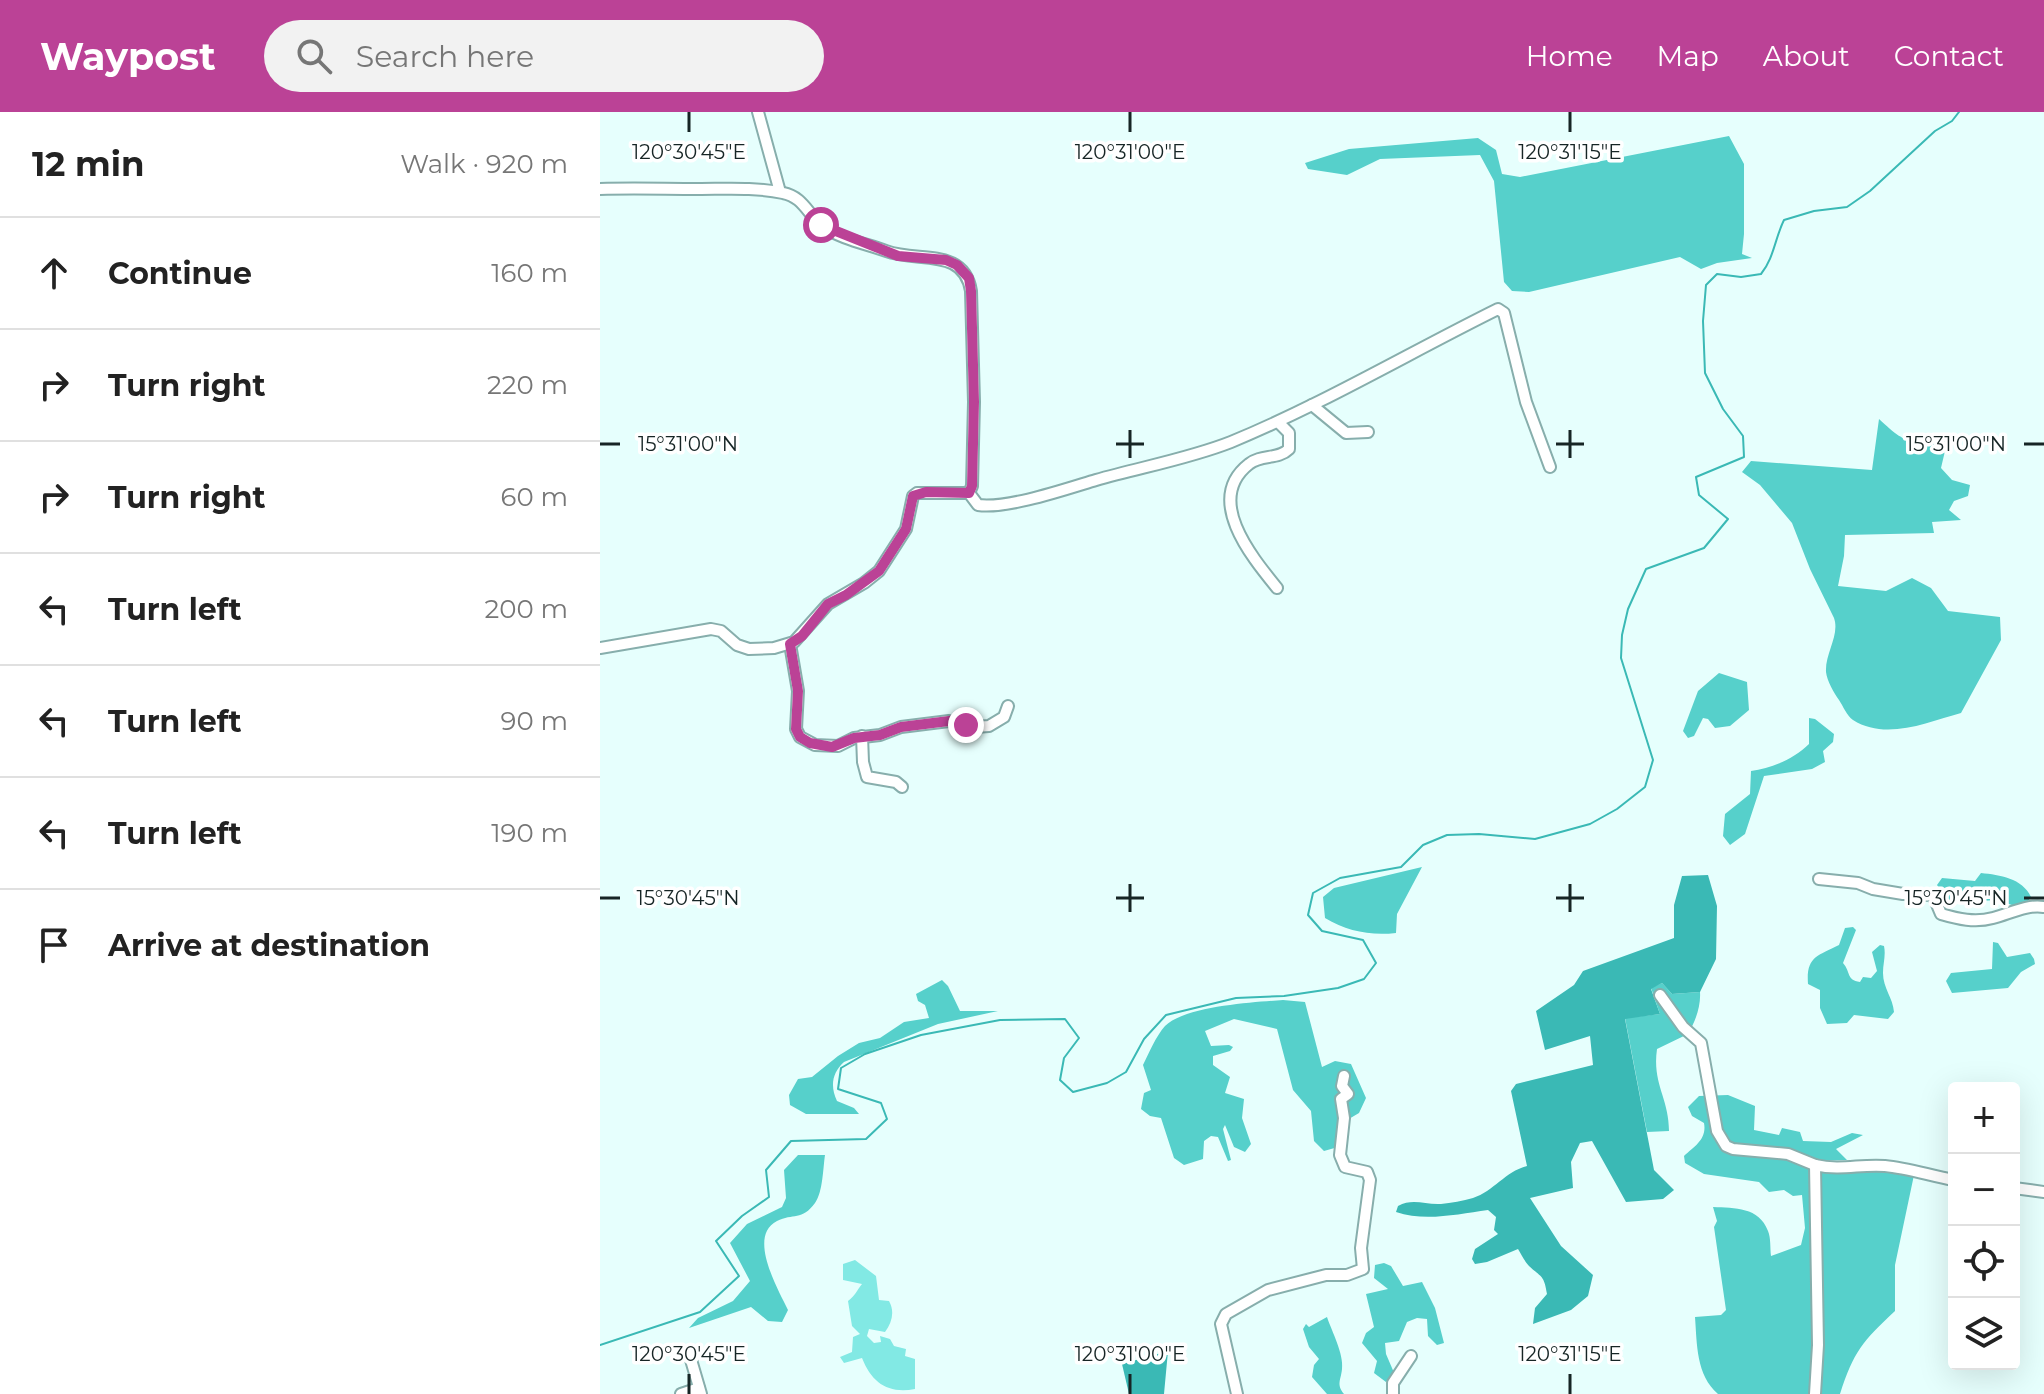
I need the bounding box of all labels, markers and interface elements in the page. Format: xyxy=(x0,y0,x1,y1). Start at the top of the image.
search box xyxy=(264,20,824,92)
text: Waypost xyxy=(40,33,216,80)
icon: search xyxy=(292,34,336,78)
text: Search here xyxy=(356,38,534,75)
text: Home xyxy=(1526,39,1613,73)
text: Map xyxy=(1657,39,1719,73)
text: About xyxy=(1763,39,1850,73)
text: Contact xyxy=(1894,39,2004,73)
text: 120°30'45"E xyxy=(632,140,746,164)
text: 120°31'00"E xyxy=(1075,140,1185,164)
text: 120°31'15"E xyxy=(1518,140,1622,164)
text: 12 min xyxy=(32,143,144,185)
text: Walk · 920 m xyxy=(400,148,568,180)
route start xyxy=(803,207,839,243)
icon: ahead xyxy=(32,251,76,295)
text: Continue xyxy=(108,255,252,292)
text: 160 m xyxy=(491,257,568,289)
icon: right xyxy=(32,363,76,407)
text: Turn right xyxy=(108,367,265,404)
text: 220 m xyxy=(487,369,568,401)
text: 15°31'00"N xyxy=(638,432,738,456)
text: 15°31'00"N xyxy=(1906,432,2006,456)
icon: right xyxy=(32,475,76,519)
text: Turn right xyxy=(108,479,265,516)
text: 60 m xyxy=(501,481,568,513)
icon: left xyxy=(32,587,76,631)
text: Turn left xyxy=(108,591,241,628)
text: 200 m xyxy=(484,593,568,625)
icon: left xyxy=(32,699,76,743)
text: Turn left xyxy=(108,703,241,740)
text: 90 m xyxy=(501,705,568,737)
route end xyxy=(948,707,984,743)
icon: left xyxy=(32,811,76,855)
text: Turn left xyxy=(108,815,241,852)
text: 190 m xyxy=(491,817,568,849)
text: 15°30'45"N xyxy=(636,886,740,910)
text: 15°30'45"N xyxy=(1904,886,2008,910)
icon: arrive xyxy=(32,923,76,967)
text: Arrive at destination xyxy=(108,927,430,964)
map controls xyxy=(1948,1082,2020,1370)
button: + xyxy=(1948,1082,2020,1154)
button: − xyxy=(1948,1154,2020,1226)
button: locate xyxy=(1948,1226,2020,1298)
button: layers xyxy=(1948,1298,2020,1370)
text: 120°30'45"E xyxy=(632,1342,746,1366)
text: 120°31'00"E xyxy=(1075,1342,1185,1366)
text: 120°31'15"E xyxy=(1518,1342,1622,1366)

